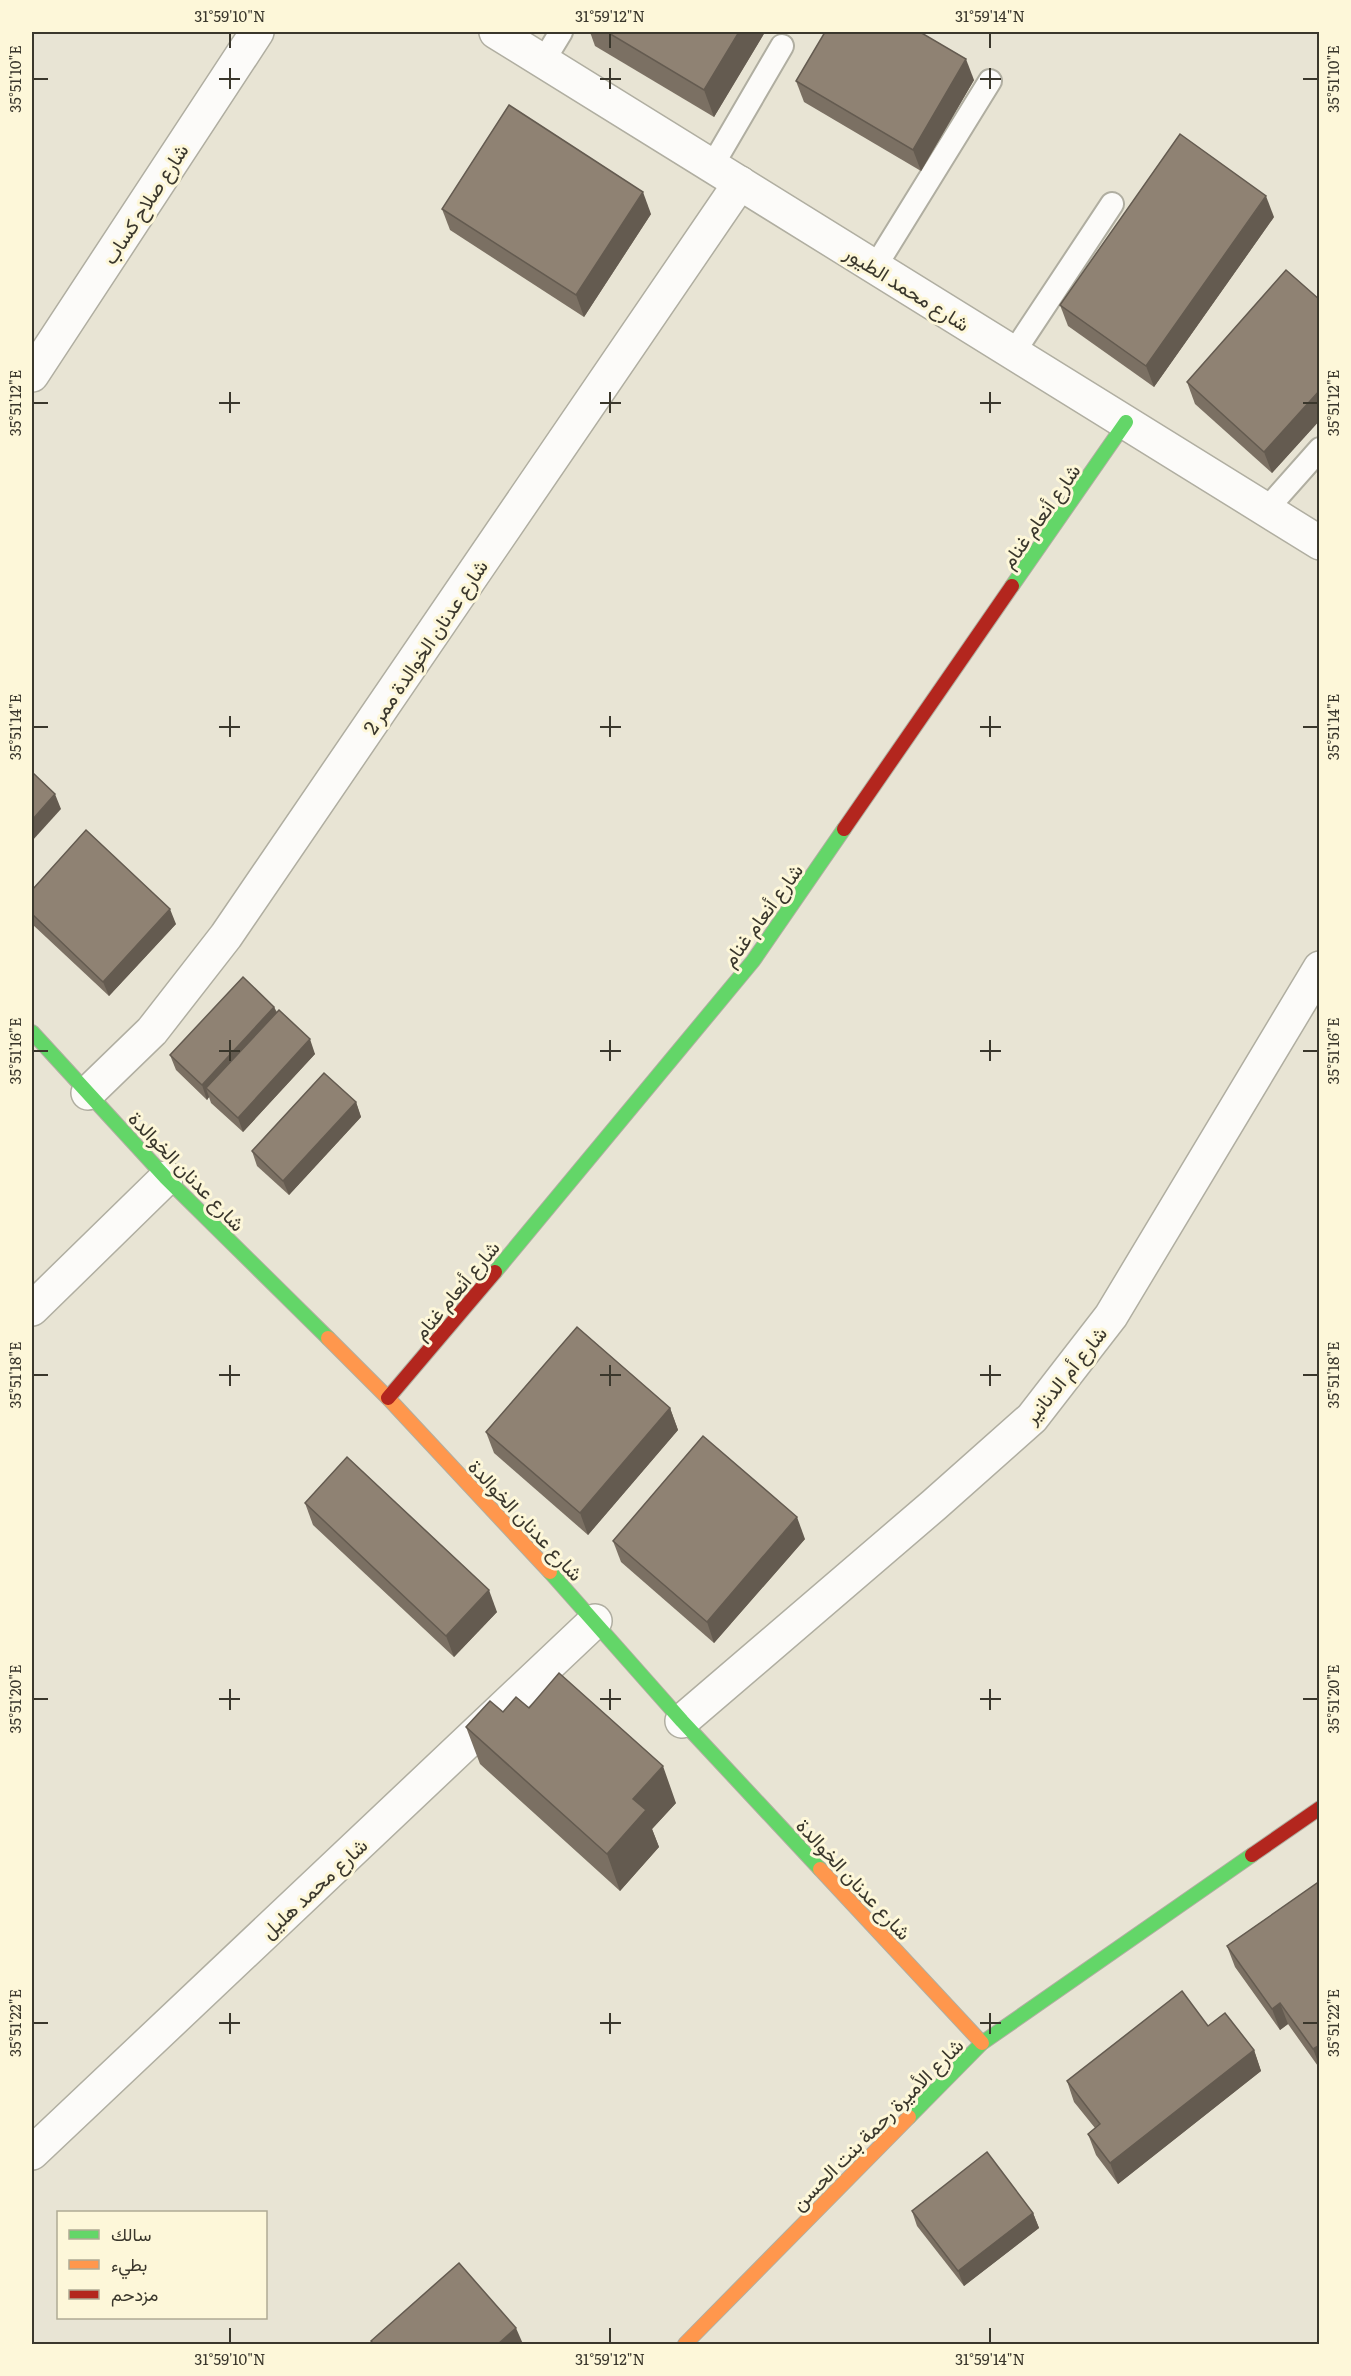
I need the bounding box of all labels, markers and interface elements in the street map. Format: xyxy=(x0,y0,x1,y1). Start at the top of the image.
text: 31°59'10"N xyxy=(194,4,266,27)
text: 31°59'12"N xyxy=(575,4,645,27)
text: 31°59'14"N xyxy=(955,4,1025,27)
text: 35°51'10"E xyxy=(3,45,26,113)
text: 35°51'10"E xyxy=(1321,45,1344,113)
street label: شارع صلاح كساب xyxy=(94,137,195,270)
street label: شارع محمد الطيور xyxy=(838,236,976,338)
text: 35°51'12"E xyxy=(3,370,26,436)
text: 35°51'12"E xyxy=(1321,370,1344,436)
street label: شارع أنعام غنام xyxy=(992,457,1087,574)
street label: شارع عدنان الخوالدة ممر 2 xyxy=(354,553,495,740)
text: 35°51'14"E xyxy=(3,694,26,760)
text: 35°51'14"E xyxy=(1321,694,1344,760)
street label: شارع أنعام غنام xyxy=(713,856,810,973)
text: 35°51'16"E xyxy=(3,1018,26,1084)
text: 35°51'16"E xyxy=(1321,1018,1344,1084)
street label: شارع عدنان الخوالدة xyxy=(122,1103,253,1238)
street label: شارع أنعام غنام xyxy=(404,1233,506,1346)
street label: شارع أم الدنانير xyxy=(1015,1319,1114,1431)
text: 35°51'18"E xyxy=(3,1341,26,1409)
text: 35°51'18"E xyxy=(1321,1341,1344,1409)
street label: شارع عدنان الخوالدة xyxy=(462,1451,592,1587)
text: 35°51'20"E xyxy=(3,1664,26,1734)
text: 35°51'20"E xyxy=(1321,1664,1344,1734)
street label: شارع عدنان الخوالدة xyxy=(790,1810,920,1946)
street label: شارع محمد هليل xyxy=(253,1830,374,1945)
text: 35°51'22"E xyxy=(3,1989,26,2057)
text: 35°51'22"E xyxy=(1321,1989,1344,2057)
street label: شارع الأميرة رحمة بنت الحسن xyxy=(783,2030,970,2217)
legend xyxy=(57,2211,267,2319)
text: سالك xyxy=(111,2220,151,2247)
text: بطيء xyxy=(111,2250,147,2280)
text: مزدحم xyxy=(111,2280,158,2307)
text: 31°59'10"N xyxy=(194,2347,266,2370)
text: 31°59'12"N xyxy=(575,2347,645,2370)
text: 31°59'14"N xyxy=(955,2347,1025,2370)

